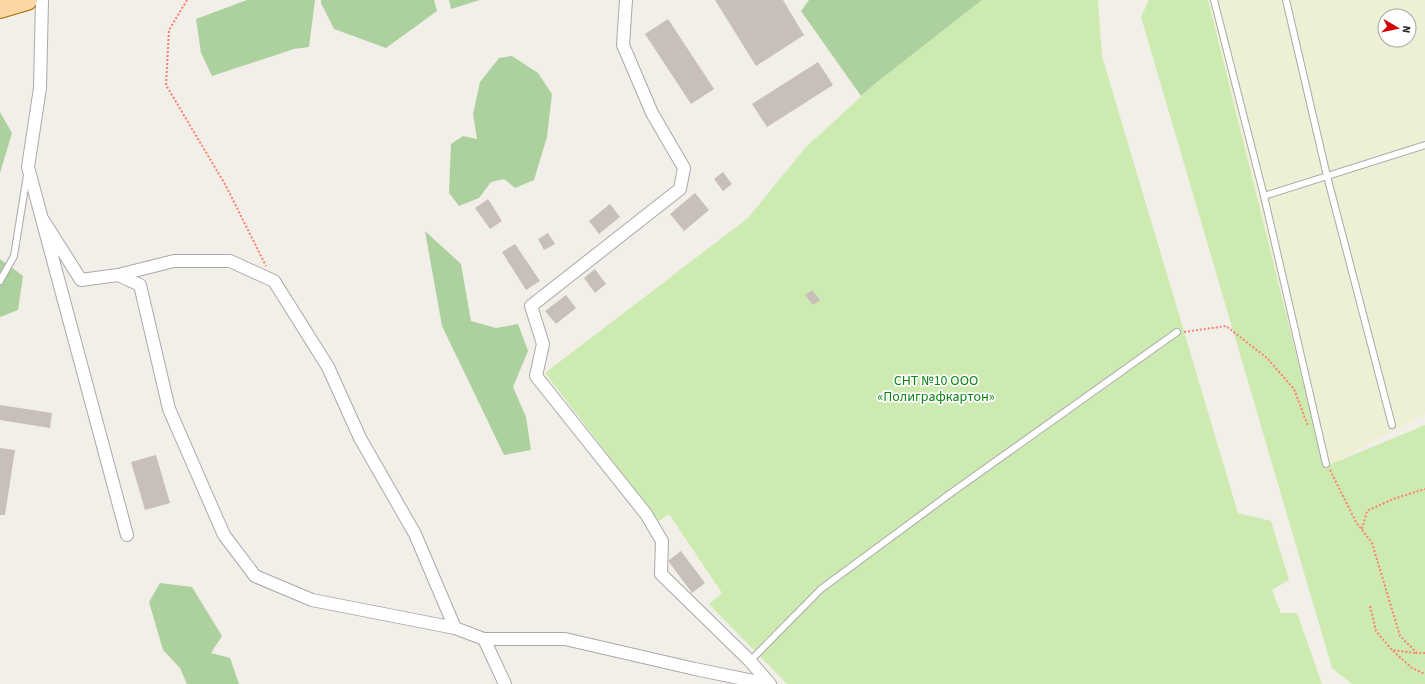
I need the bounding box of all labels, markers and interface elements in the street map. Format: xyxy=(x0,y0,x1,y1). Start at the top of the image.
north arrow xyxy=(1377,8,1417,48)
text: N xyxy=(1398,25,1414,34)
park label: СНТ №10 ООО «Полиграфкартон» xyxy=(877,371,995,407)

